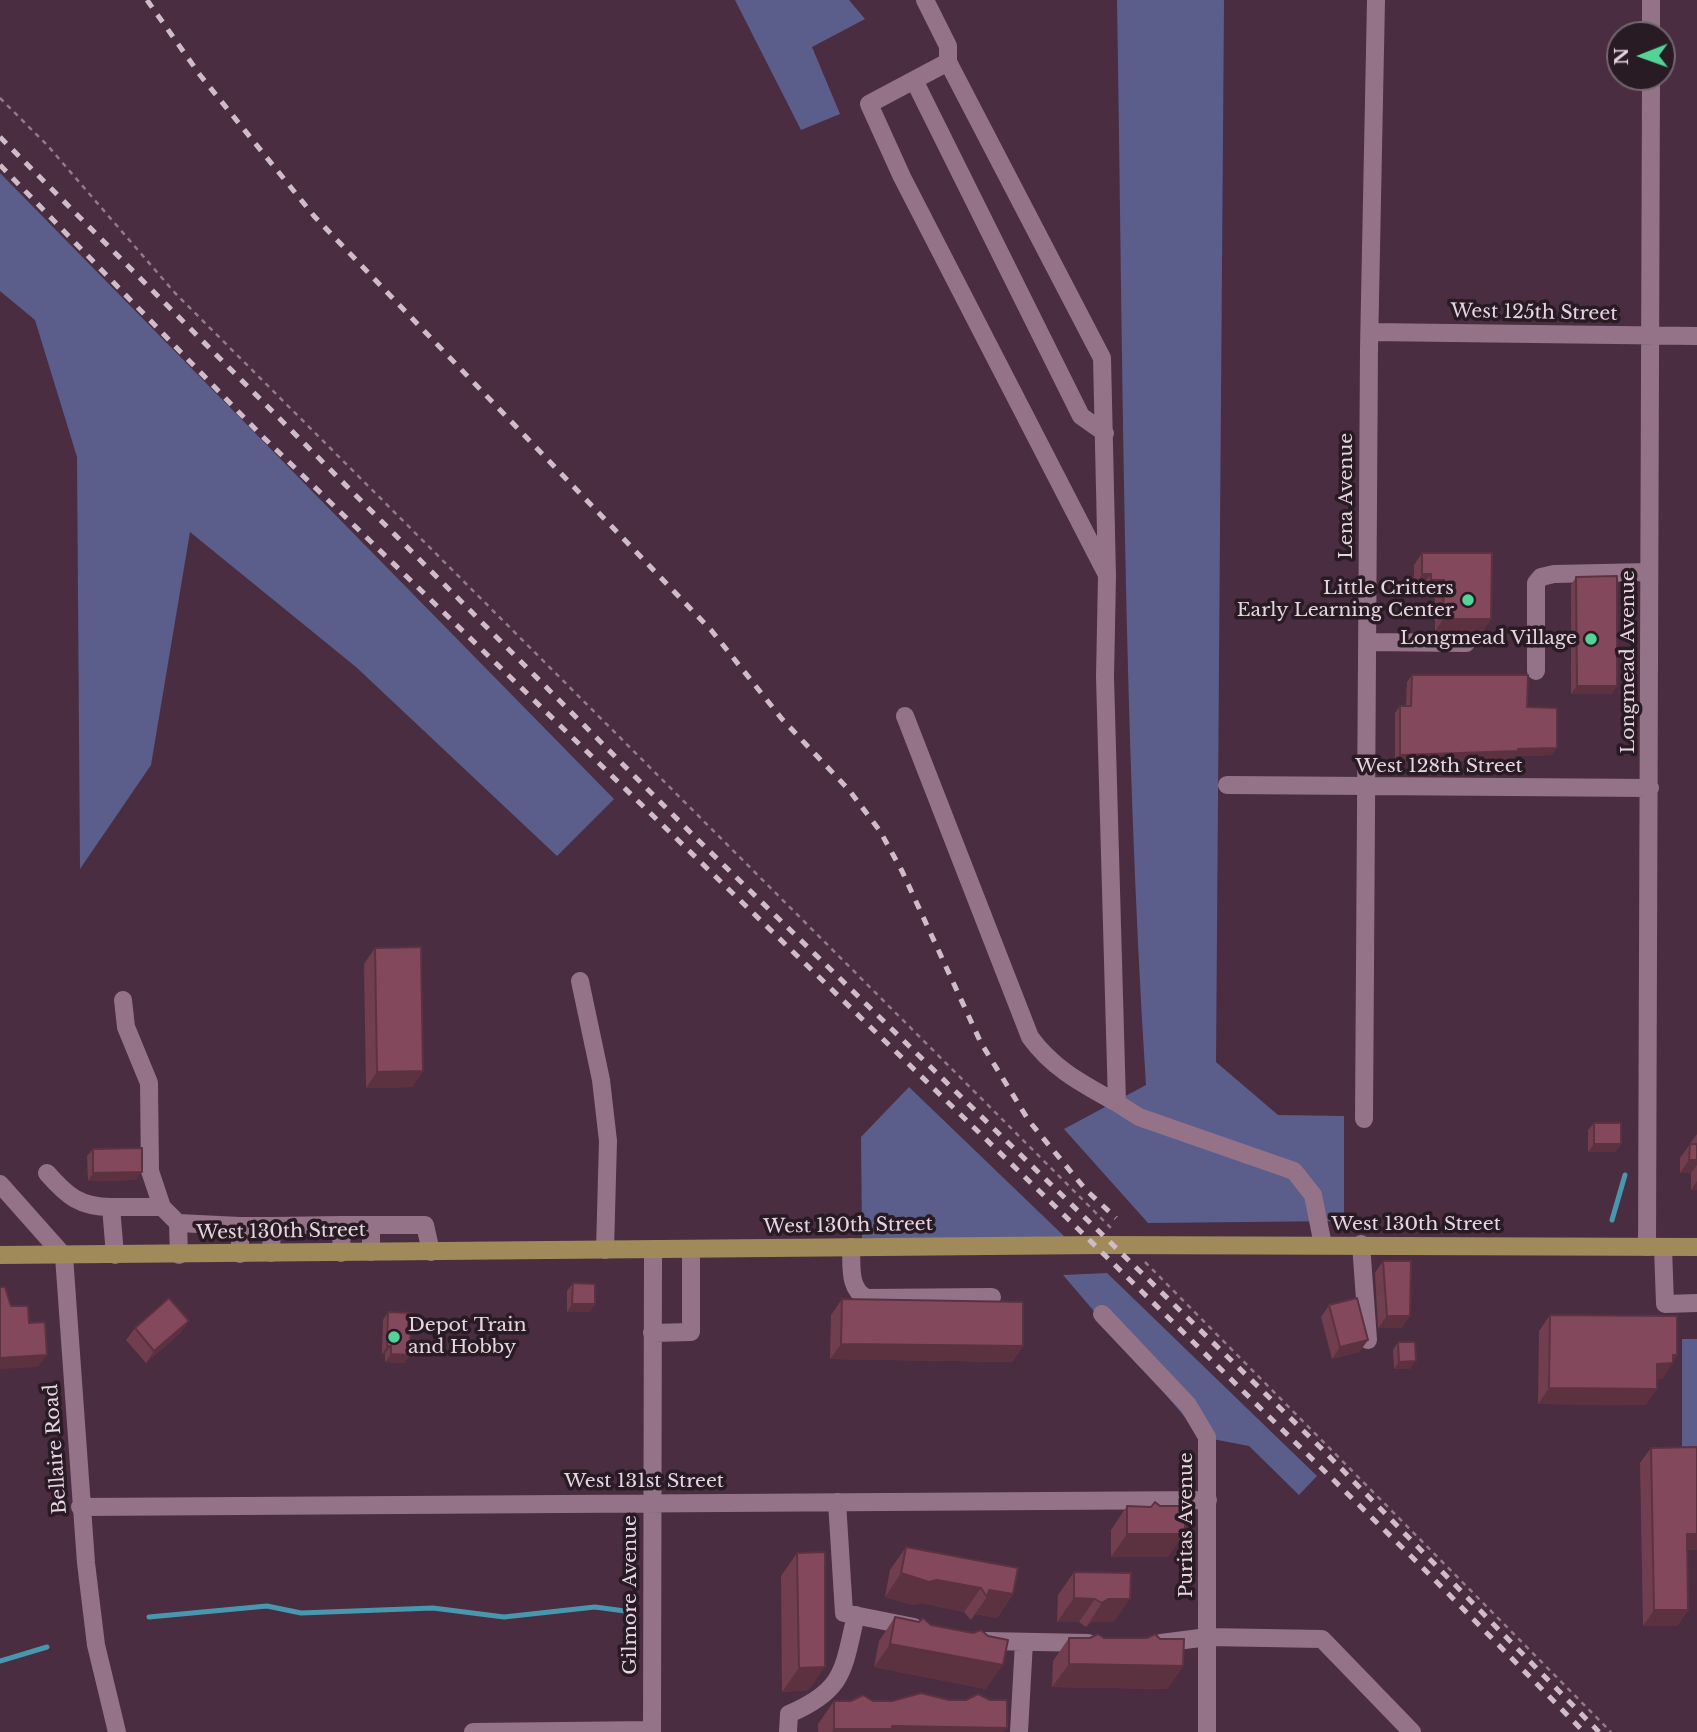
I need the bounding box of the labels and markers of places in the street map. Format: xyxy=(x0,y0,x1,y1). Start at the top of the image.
place label: Little Critters Early Learning Center xyxy=(1237,578,1454,622)
marker: Little Critters Early Learning Center xyxy=(1460,592,1476,608)
place label: Longmead Village xyxy=(1400,628,1577,650)
marker: Longmead Village xyxy=(1583,631,1599,647)
place label: Depot Train and Hobby xyxy=(408,1315,527,1359)
marker: Depot Train and Hobby xyxy=(386,1329,402,1345)

